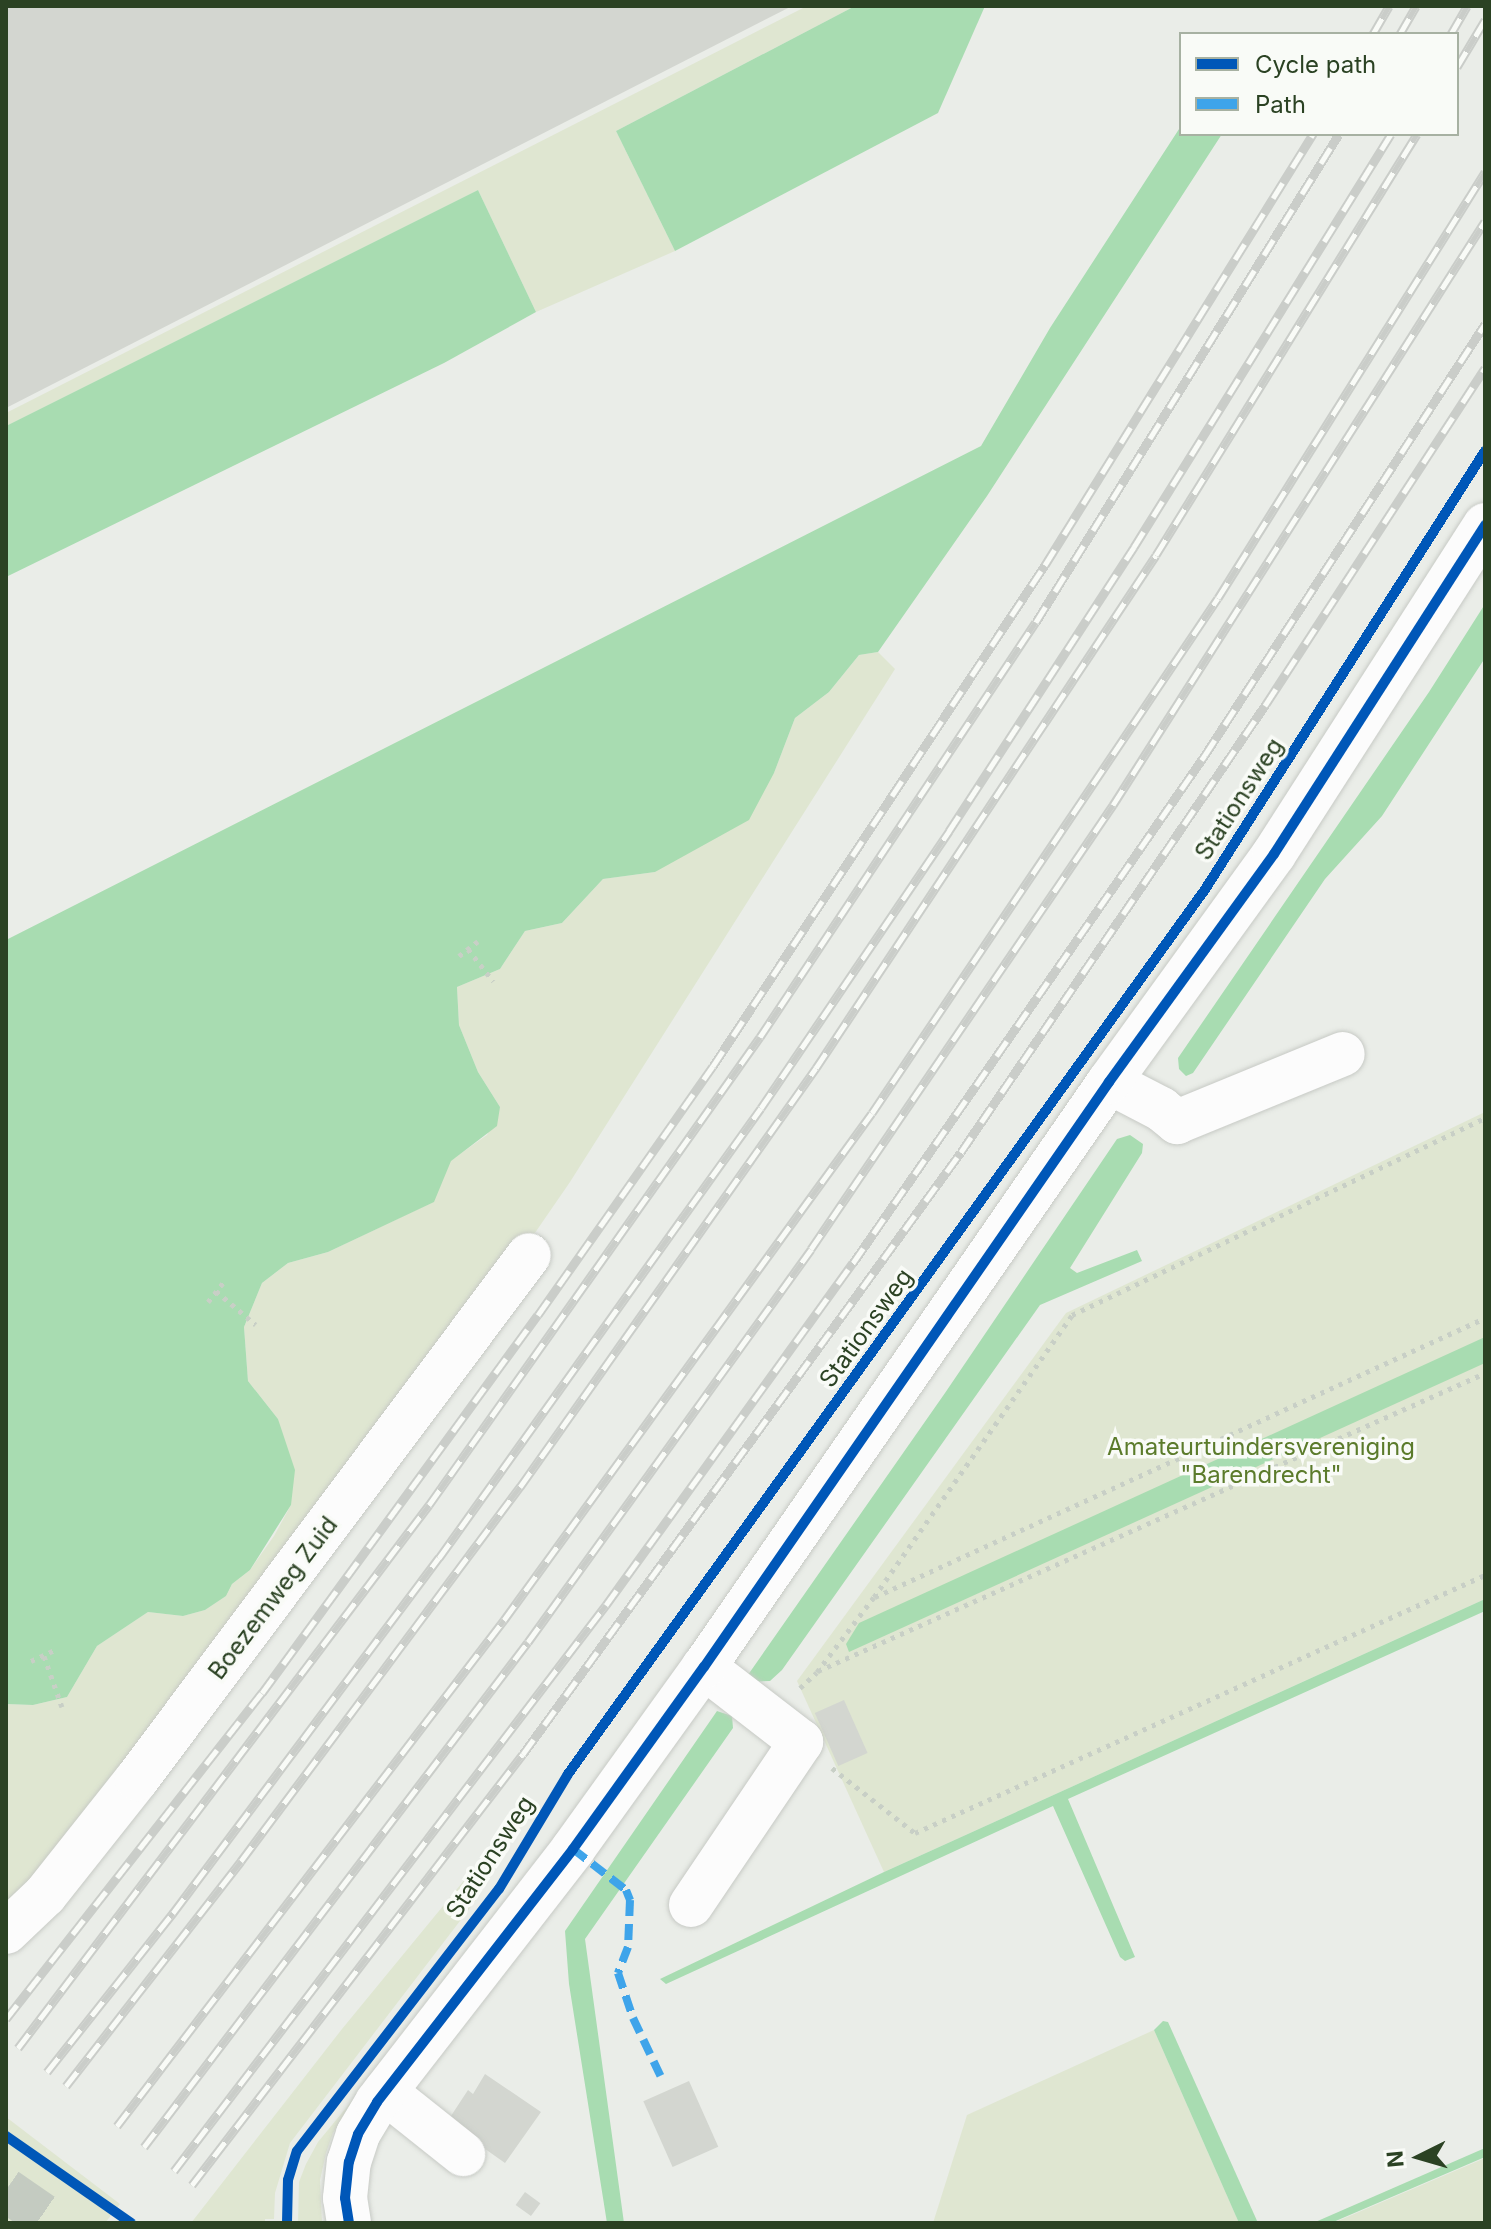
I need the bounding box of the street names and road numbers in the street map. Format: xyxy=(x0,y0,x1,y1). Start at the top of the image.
street label: Stationsweg xyxy=(1189,733,1289,865)
street label: Stationsweg xyxy=(813,1263,919,1393)
street label: Boezemweg Zuid xyxy=(202,1511,344,1685)
street label: Stationsweg xyxy=(440,1791,540,1923)

